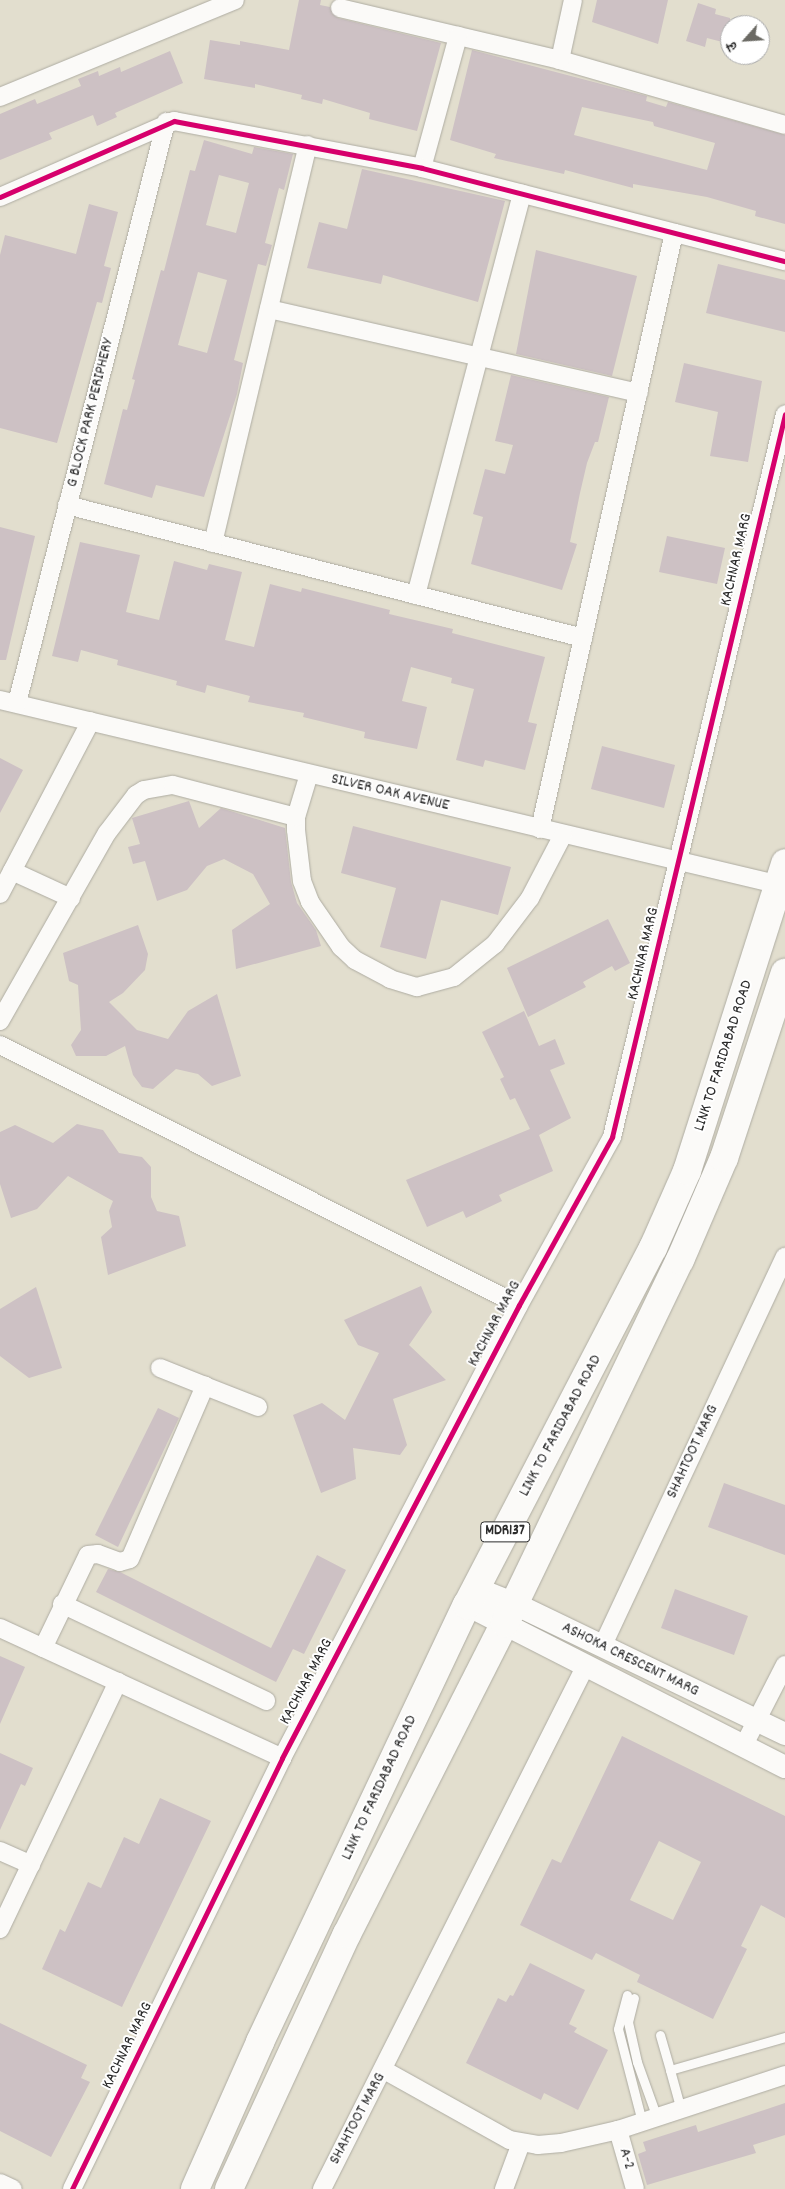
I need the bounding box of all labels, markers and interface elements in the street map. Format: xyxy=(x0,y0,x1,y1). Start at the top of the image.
north arrow xyxy=(720,15,770,65)
text: उ xyxy=(722,38,743,54)
street label: G BLOCK PARK PERIPHERY xyxy=(63,337,119,489)
street label: KACHNAR MARG xyxy=(717,512,757,608)
street label: SILVER OAK AVENUE xyxy=(329,770,451,816)
street label: KACHNAR MARG xyxy=(624,906,664,1002)
street label: LINK TO FARIDABAD ROAD xyxy=(691,978,757,1134)
street label: KACHNAR MARG xyxy=(464,1278,526,1370)
street label: LINK TO FARIDABAD ROAD xyxy=(516,1352,606,1500)
street label: SHAHTOOT MARG xyxy=(663,1402,723,1502)
road number: MDR137 xyxy=(480,1520,530,1544)
street label: ASHOKA CRESCENT MARG xyxy=(558,1618,702,1702)
street label: KACHNAR MARG xyxy=(276,1636,338,1728)
street label: LINK TO FARIDABAD ROAD xyxy=(338,1713,422,1863)
street label: KACHNAR MARG xyxy=(99,1999,157,2093)
street label: SHAHTOOT MARG xyxy=(326,2070,390,2168)
street label: A-2 xyxy=(614,2146,638,2172)

